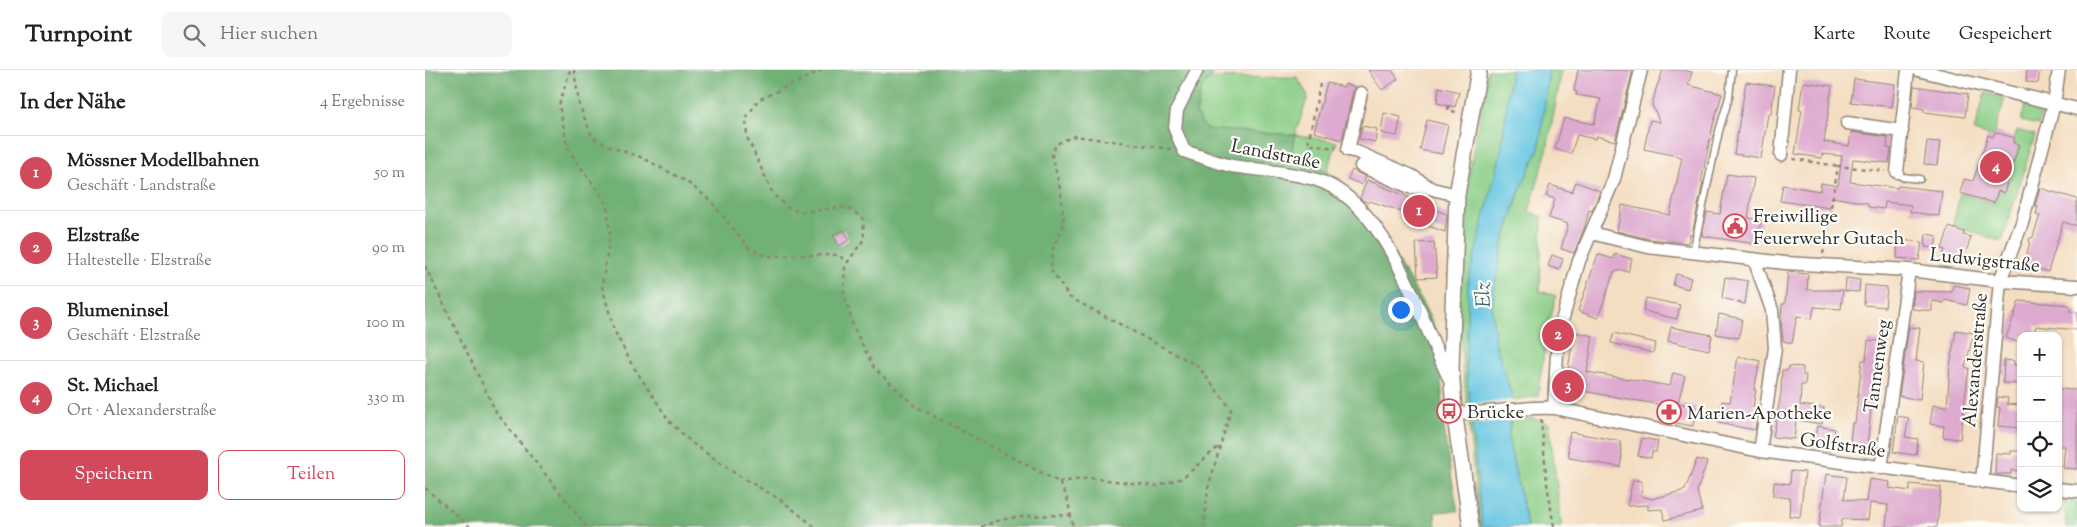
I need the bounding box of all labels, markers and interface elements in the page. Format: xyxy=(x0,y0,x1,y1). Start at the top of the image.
search box xyxy=(162,12,512,57)
text: Turnpoint xyxy=(25,18,132,52)
icon: search xyxy=(180,21,208,49)
text: Hier suchen xyxy=(220,21,318,48)
text: Karte xyxy=(1813,22,1856,48)
text: Route xyxy=(1884,22,1931,48)
text: Gespeichert xyxy=(1959,22,2052,48)
text: In der Nähe xyxy=(20,88,126,118)
text: 4 Ergebnisse xyxy=(320,91,405,114)
street label: Landstraße xyxy=(1228,134,1323,177)
text: Mössner Modellbahnen xyxy=(67,148,260,175)
pin: 4 xyxy=(1980,148,2012,186)
text: 1 xyxy=(33,162,39,185)
text: 50 m xyxy=(374,162,405,185)
text: Geschäft · Landstraße xyxy=(67,175,216,198)
pin: 1 xyxy=(1403,192,1435,230)
place label: Freiwillige Feuerwehr Gutach xyxy=(1753,204,1905,253)
public building icon: Freiwillige Feuerwehr Gutach xyxy=(1722,213,1748,239)
text: Elzstraße xyxy=(67,223,140,250)
text: 2 xyxy=(32,237,40,260)
text: 90 m xyxy=(372,237,405,260)
street label: Ludwigstraße xyxy=(1928,242,2041,281)
text: Haltestelle · Elzstraße xyxy=(67,250,212,273)
water label: Elz xyxy=(1469,281,1500,309)
street label: Alexanderstraße xyxy=(1957,292,1996,428)
your location xyxy=(1388,297,1414,323)
text: Blumeninsel xyxy=(67,298,169,325)
text: 3 xyxy=(33,312,39,335)
text: 100 m xyxy=(366,312,405,335)
pin: 2 xyxy=(1542,316,1574,354)
street label: Tannenweg xyxy=(1859,318,1898,415)
text: Geschäft · Elzstraße xyxy=(67,325,201,348)
map controls xyxy=(2017,332,2062,512)
button: + xyxy=(2017,332,2062,377)
pin: 3 xyxy=(1552,367,1584,405)
text: St. Michael xyxy=(67,373,159,400)
button: − xyxy=(2017,377,2062,422)
text: 4 xyxy=(32,387,40,410)
text: 330 m xyxy=(367,387,405,410)
bus stop icon: Brücke xyxy=(1436,398,1462,424)
pharmacy icon: Marien-Apotheke xyxy=(1656,399,1682,425)
text: Ort · Alexanderstraße xyxy=(67,400,216,423)
place label: Brücke xyxy=(1467,400,1525,427)
place label: Marien-Apotheke xyxy=(1687,401,1832,428)
button: locate xyxy=(2017,422,2062,467)
street label: Golfstraße xyxy=(1798,427,1887,466)
button: Speichern xyxy=(20,450,208,500)
button: Teilen xyxy=(218,450,405,500)
button: layers xyxy=(2017,467,2062,512)

